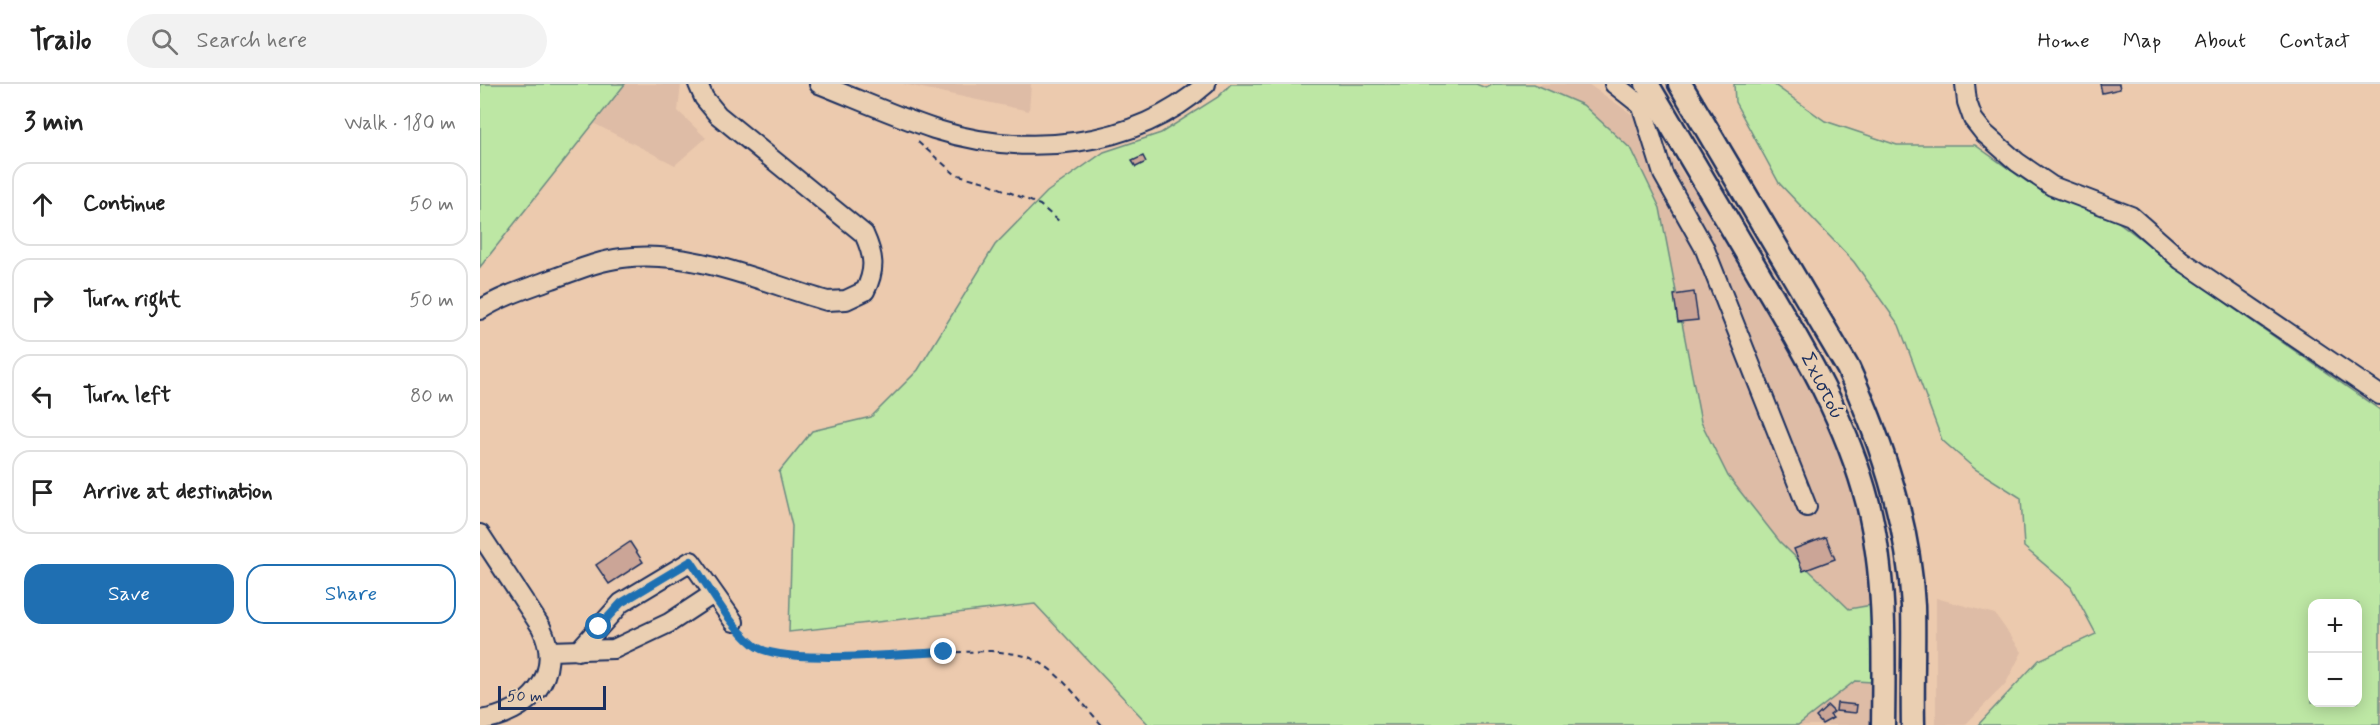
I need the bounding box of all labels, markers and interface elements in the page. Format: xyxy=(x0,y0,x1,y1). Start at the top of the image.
search box xyxy=(127,14,547,68)
text: Trailo xyxy=(30,23,91,60)
icon: search xyxy=(148,25,181,58)
text: Search here xyxy=(196,27,307,55)
text: Home xyxy=(2038,27,2090,55)
text: Map xyxy=(2123,27,2161,55)
text: About xyxy=(2194,27,2246,55)
text: Contact xyxy=(2279,27,2350,55)
text: 3 min xyxy=(24,106,84,140)
text: Walk · 180 m xyxy=(344,110,456,137)
icon: ahead xyxy=(26,188,59,221)
text: Continue xyxy=(83,190,165,218)
text: 50 m xyxy=(409,191,454,218)
icon: right xyxy=(26,284,59,317)
text: Turn right xyxy=(83,286,181,314)
text: 50 m xyxy=(409,287,454,314)
street label: Σχιστού xyxy=(1793,348,1851,424)
icon: left xyxy=(26,380,59,413)
text: Turn left xyxy=(83,382,171,410)
text: 80 m xyxy=(410,383,454,410)
icon: arrive xyxy=(26,476,59,509)
text: Arrive at destination xyxy=(83,478,273,506)
button: Save xyxy=(24,564,234,624)
button: Share xyxy=(246,564,456,624)
map controls xyxy=(2308,599,2362,707)
button: + xyxy=(2308,599,2362,653)
route start xyxy=(585,613,611,639)
route end xyxy=(930,638,956,664)
button: − xyxy=(2308,653,2362,707)
scale bar xyxy=(498,683,606,710)
text: 50 m xyxy=(507,686,543,707)

